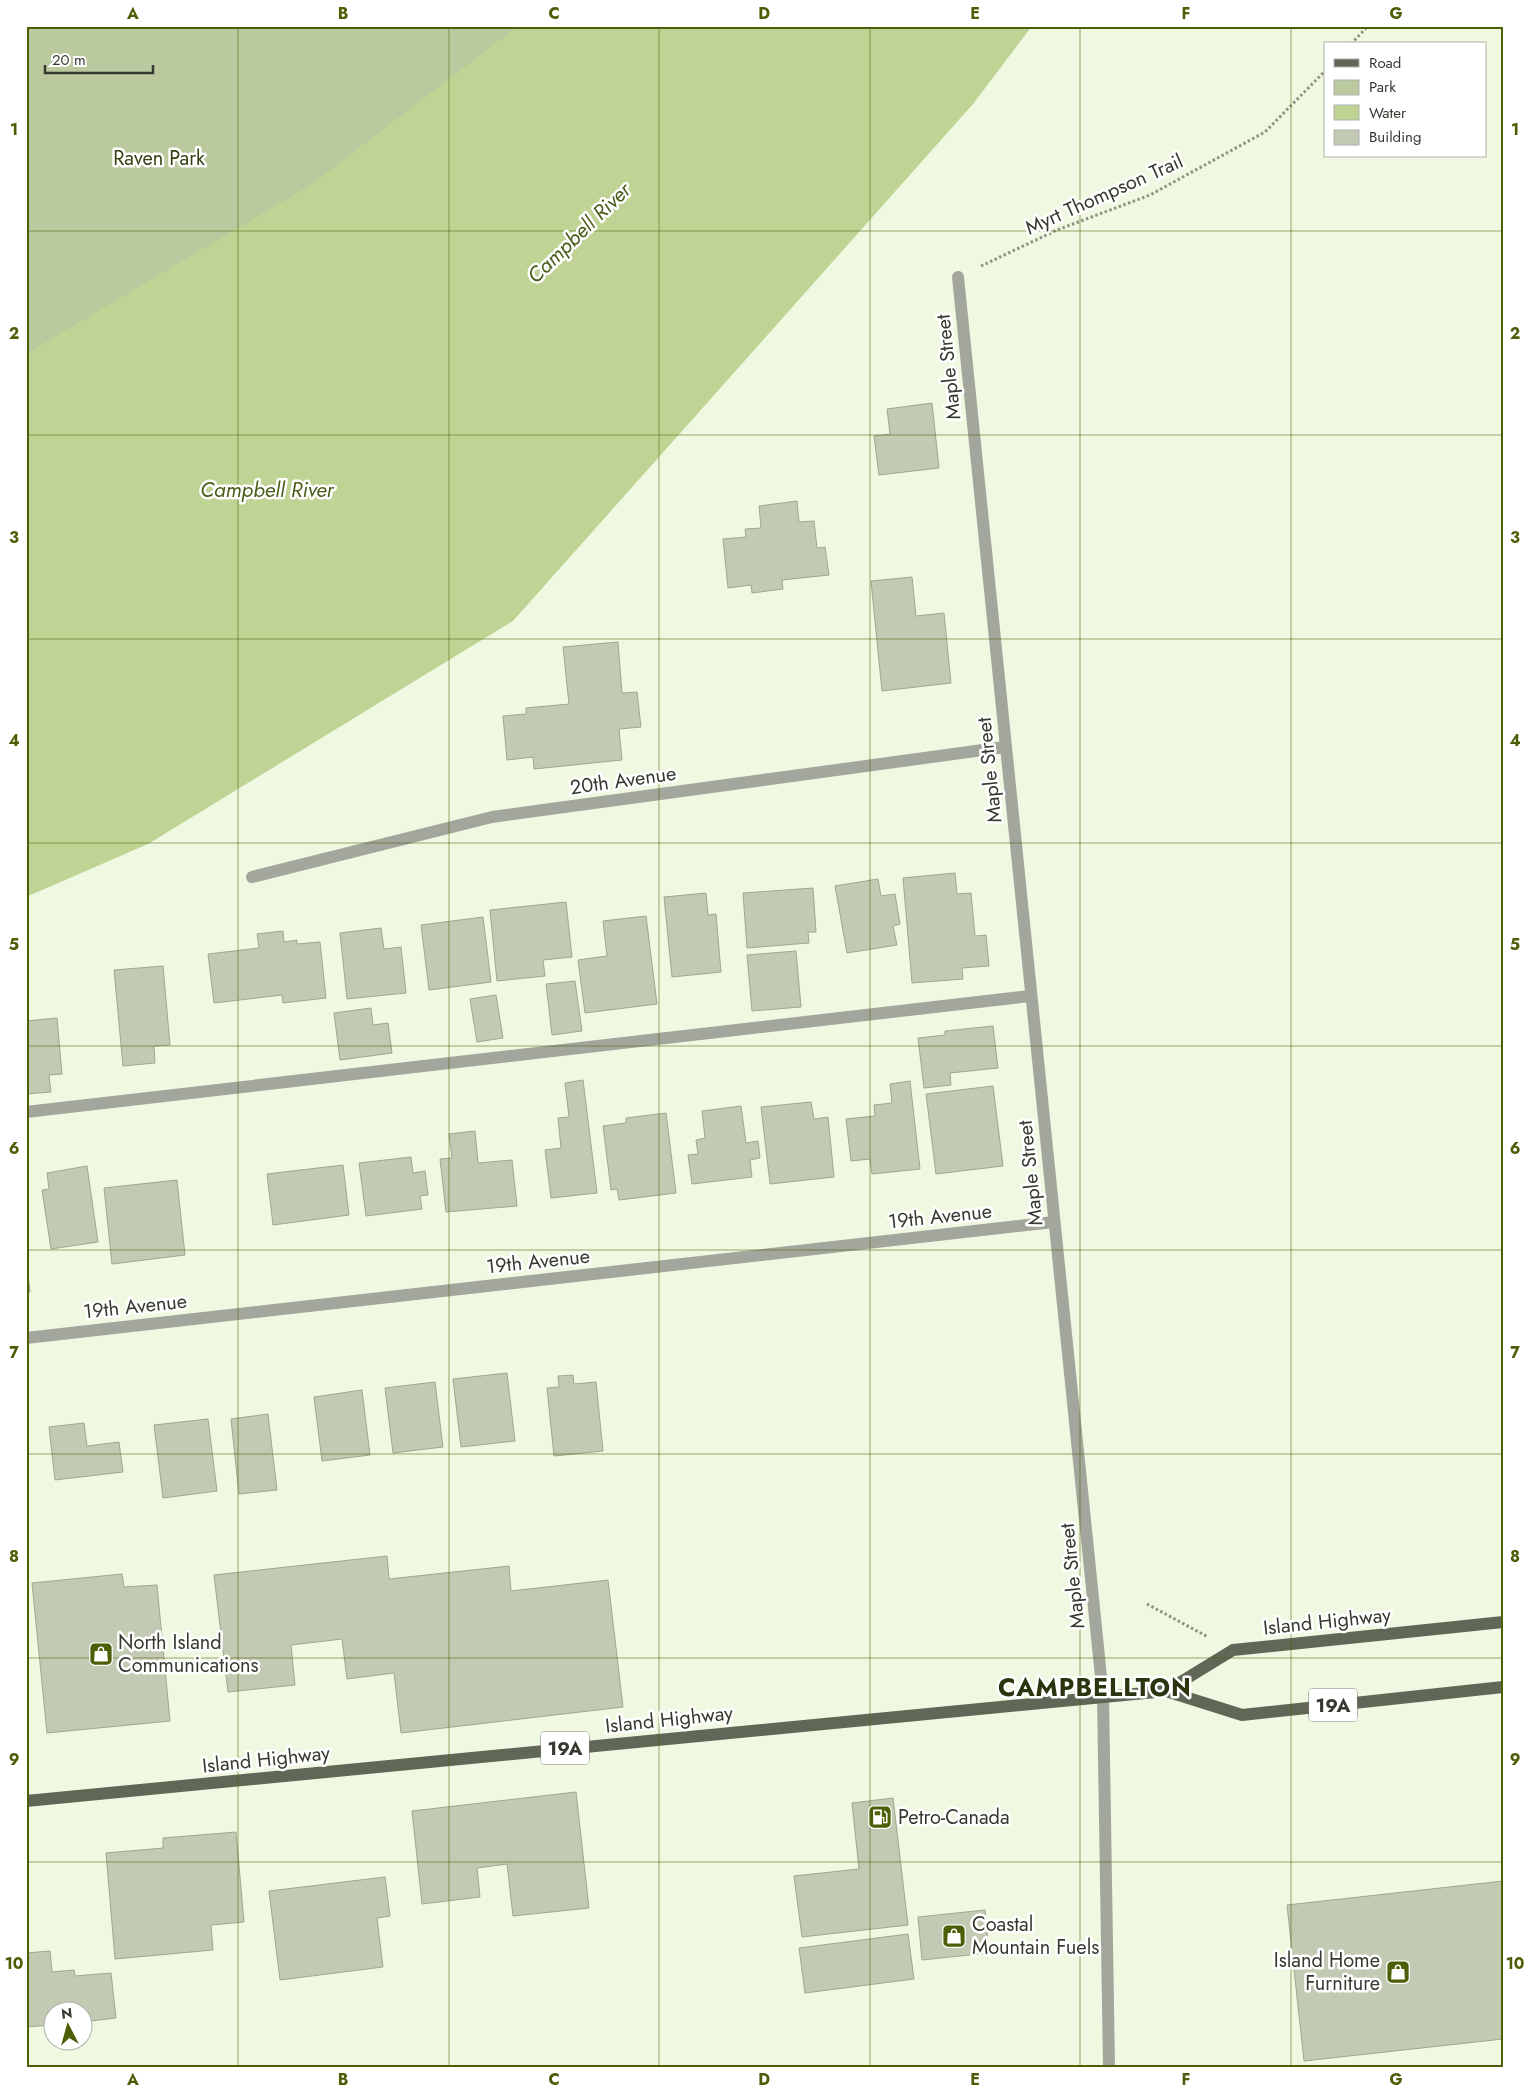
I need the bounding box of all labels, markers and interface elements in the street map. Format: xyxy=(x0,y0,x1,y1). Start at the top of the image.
text: A xyxy=(126,2,139,25)
text: B xyxy=(338,2,348,25)
text: C xyxy=(548,2,560,25)
text: D xyxy=(758,2,770,25)
text: E xyxy=(970,2,980,25)
text: F xyxy=(1182,2,1190,25)
text: G xyxy=(1389,2,1403,25)
scale bar xyxy=(45,42,152,74)
legend xyxy=(1324,42,1486,158)
text: 20 m xyxy=(52,49,86,71)
text: Road xyxy=(1369,52,1401,74)
text: Park xyxy=(1369,76,1396,98)
text: Water xyxy=(1369,102,1407,124)
text: 1 xyxy=(10,118,18,141)
text: 1 xyxy=(1511,118,1519,141)
text: Building xyxy=(1369,126,1421,148)
park label: Raven Park xyxy=(113,144,205,173)
street label: Myrt Thompson Trail xyxy=(1021,147,1188,242)
water label: Campbell River xyxy=(520,175,638,290)
street label: Maple Street xyxy=(929,313,968,421)
text: 2 xyxy=(9,322,19,345)
text: 2 xyxy=(1510,322,1520,345)
water label: Campbell River xyxy=(200,475,335,505)
text: 3 xyxy=(9,526,19,549)
text: 3 xyxy=(1510,526,1520,549)
street label: Maple Street xyxy=(970,716,1009,824)
text: 4 xyxy=(8,729,20,752)
text: 4 xyxy=(1509,729,1521,752)
street label: 20th Avenue xyxy=(568,759,678,802)
text: 5 xyxy=(9,933,19,956)
text: 5 xyxy=(1510,933,1520,956)
street label: Maple Street xyxy=(1011,1119,1050,1227)
text: 6 xyxy=(9,1137,19,1160)
text: 6 xyxy=(1510,1137,1520,1160)
street label: 19th Avenue xyxy=(887,1197,993,1236)
street label: 19th Avenue xyxy=(485,1242,591,1281)
street label: 19th Avenue xyxy=(82,1287,188,1326)
text: 7 xyxy=(9,1341,19,1364)
text: 7 xyxy=(1510,1341,1520,1364)
street label: Maple Street xyxy=(1053,1522,1092,1630)
text: 8 xyxy=(9,1545,19,1568)
text: 8 xyxy=(1510,1545,1520,1568)
street label: Island Highway xyxy=(1262,1600,1393,1643)
place label: North Island Communications xyxy=(118,1628,259,1680)
shop icon: North Island Communications xyxy=(88,1641,114,1667)
district label: CAMPBELLTON xyxy=(998,1669,1192,1705)
road number: 19A xyxy=(1309,1688,1357,1722)
street label: Island Highway xyxy=(604,1698,735,1741)
road number: 19A xyxy=(541,1732,589,1765)
street label: Island Highway xyxy=(201,1738,332,1781)
text: 9 xyxy=(9,1748,19,1771)
text: 9 xyxy=(1510,1748,1520,1771)
place label: Petro-Canada xyxy=(898,1803,1010,1832)
fuel station icon: Petro-Canada xyxy=(867,1804,893,1830)
place label: Coastal Mountain Fuels xyxy=(972,1910,1099,1962)
shop icon: Coastal Mountain Fuels xyxy=(941,1923,967,1949)
place label: Island Home Furniture xyxy=(1274,1946,1380,1998)
text: 10 xyxy=(5,1952,23,1975)
text: 10 xyxy=(1506,1952,1524,1975)
shop icon: Island Home Furniture xyxy=(1385,1959,1411,1985)
north arrow xyxy=(42,2000,92,2050)
text: N xyxy=(60,2003,73,2024)
text: A xyxy=(126,2068,139,2091)
text: B xyxy=(338,2068,348,2091)
text: C xyxy=(548,2068,560,2091)
text: D xyxy=(758,2068,770,2091)
text: E xyxy=(970,2068,980,2091)
text: F xyxy=(1182,2068,1190,2091)
text: G xyxy=(1389,2068,1403,2091)

